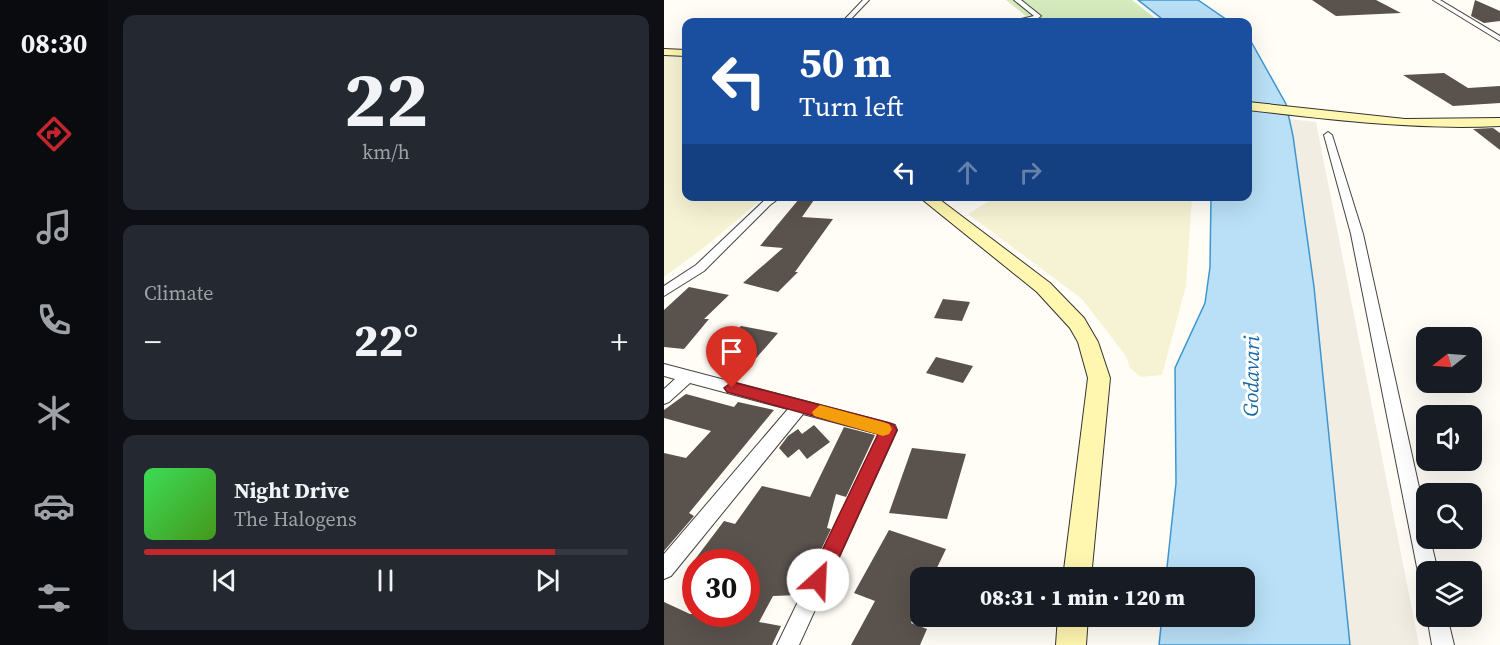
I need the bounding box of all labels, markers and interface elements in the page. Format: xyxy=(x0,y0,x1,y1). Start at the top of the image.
text: 08:30 xyxy=(21,25,87,62)
text: 50 m xyxy=(799,33,892,91)
icon: left xyxy=(700,42,778,120)
text: 22 xyxy=(344,45,428,152)
text: Turn left xyxy=(799,88,903,125)
icon: directions xyxy=(33,113,75,155)
text: km/h xyxy=(362,138,410,166)
icon: left xyxy=(888,156,921,189)
icon: ahead xyxy=(951,156,984,189)
icon: right xyxy=(1014,156,1047,189)
icon: music xyxy=(33,206,75,248)
text: Climate xyxy=(144,279,213,307)
icon: phone xyxy=(33,299,75,341)
text: 22° xyxy=(354,309,418,371)
text: − xyxy=(144,319,162,364)
text: + xyxy=(610,319,628,364)
pin xyxy=(706,326,757,388)
north arrow xyxy=(1416,327,1482,393)
map controls xyxy=(1416,327,1482,627)
water label: Godavari xyxy=(1236,334,1266,417)
icon: arrive xyxy=(715,335,748,368)
icon: climate xyxy=(33,392,75,434)
button: sound xyxy=(1416,405,1482,471)
text: Night Drive xyxy=(234,475,349,505)
button: search xyxy=(1416,483,1482,549)
icon: car xyxy=(33,485,75,527)
text: The Halogens xyxy=(234,505,357,533)
position arrow xyxy=(786,548,850,612)
speed limit sign: 30 xyxy=(682,549,760,627)
button: layers xyxy=(1416,561,1482,627)
icon: previous xyxy=(208,564,241,597)
icon: pause xyxy=(369,564,402,597)
icon: next xyxy=(531,564,564,597)
icon: filters xyxy=(33,577,75,619)
text: 08:31 · 1 min · 120 m xyxy=(980,582,1185,612)

